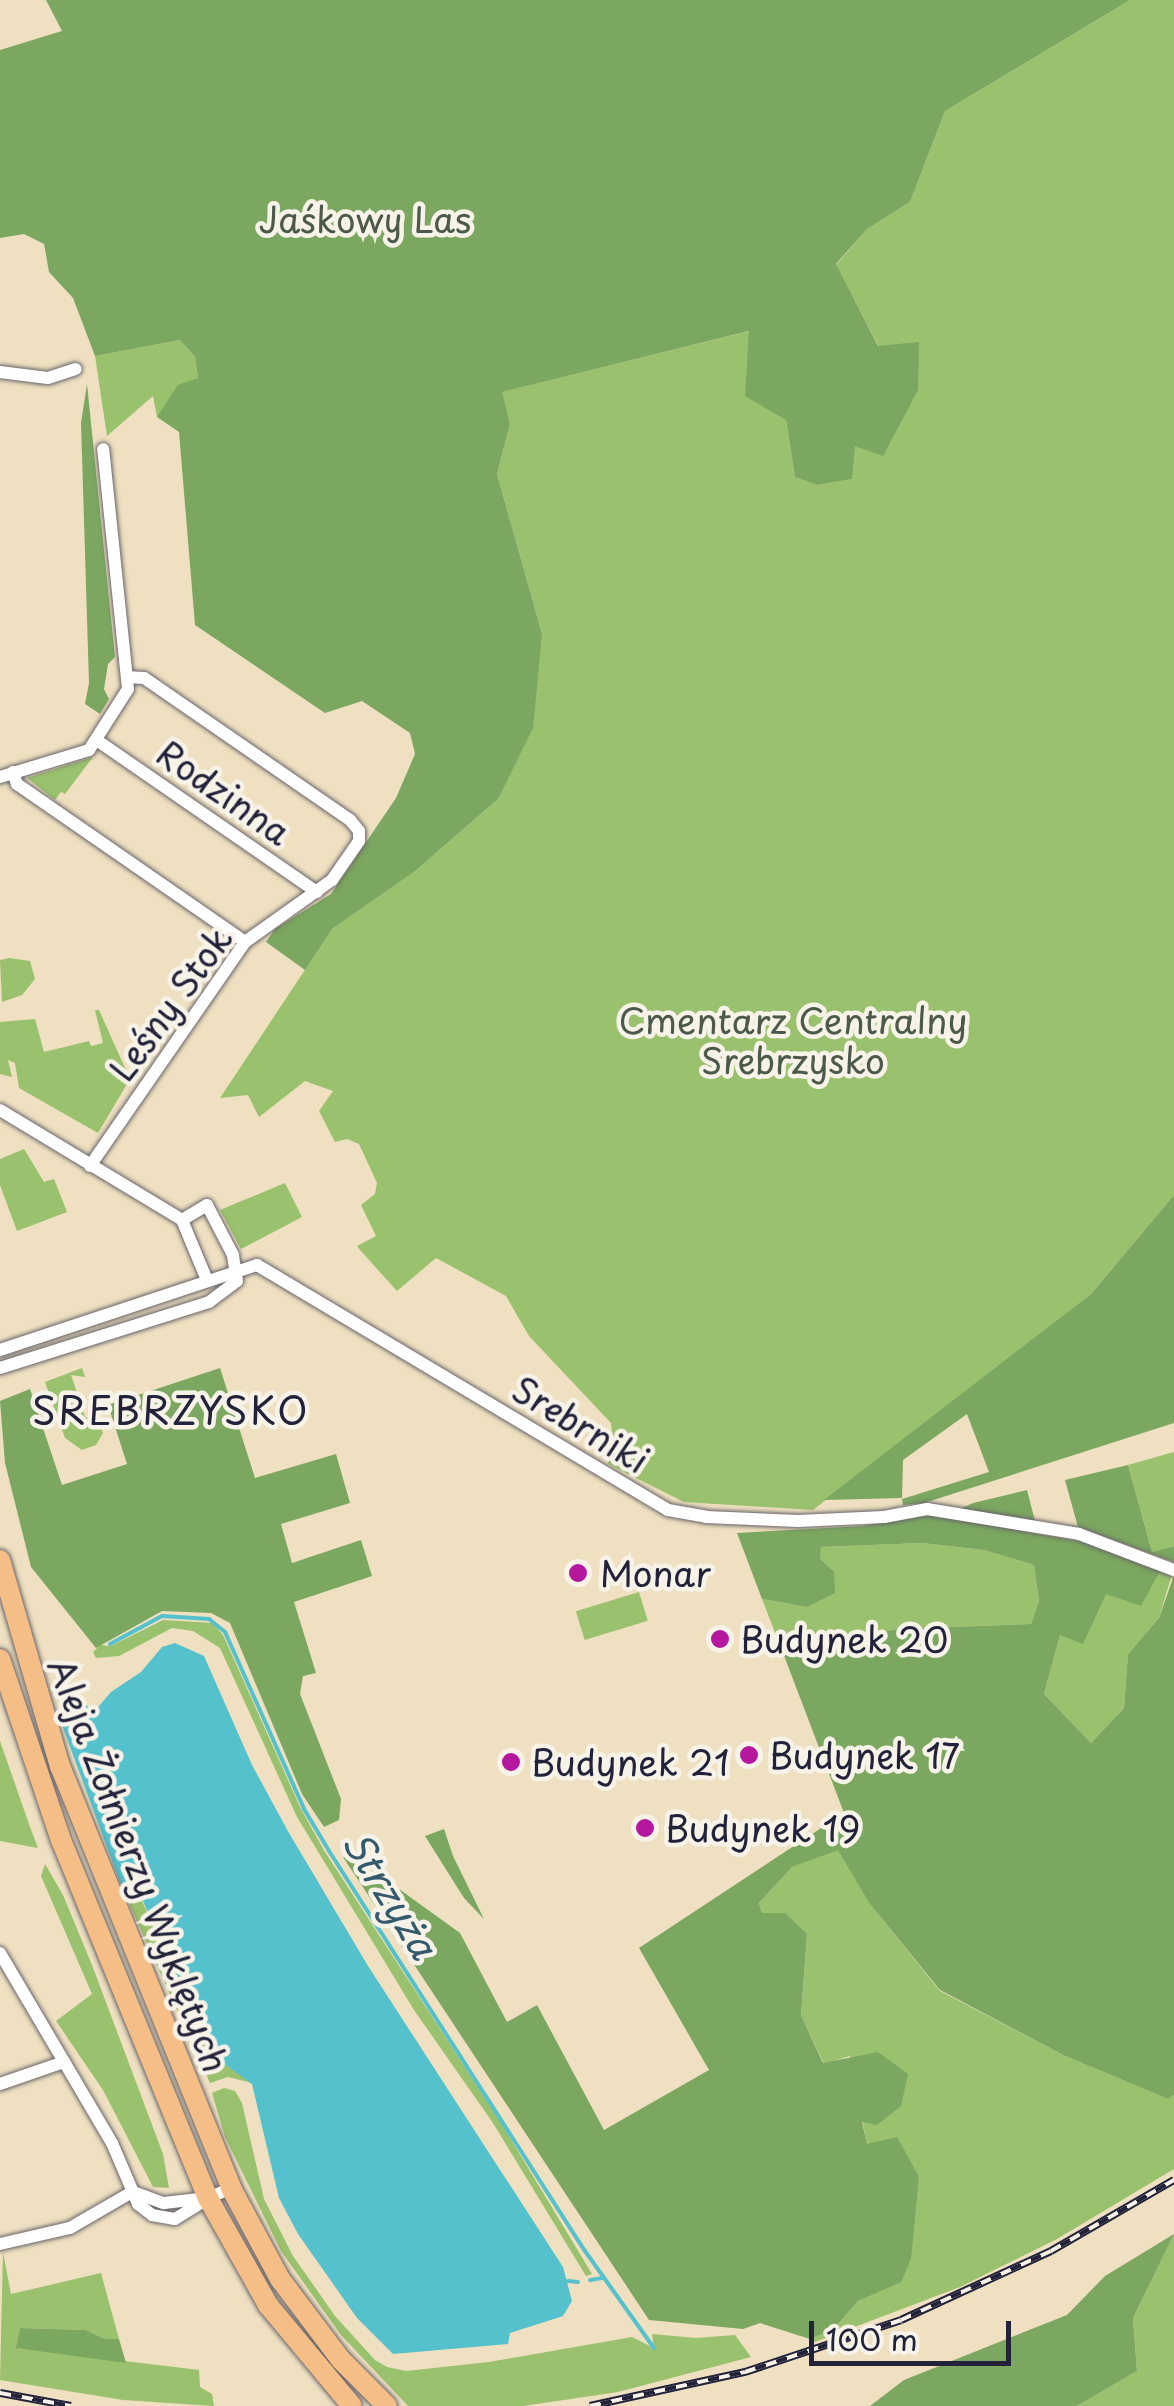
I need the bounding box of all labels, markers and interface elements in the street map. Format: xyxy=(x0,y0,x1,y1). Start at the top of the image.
park label: Jaśkowy Las xyxy=(259,198,471,240)
street label: Rodzinna xyxy=(149,731,299,853)
street label: Leśny Stok xyxy=(100,917,240,1089)
park label: Cmentarz Centralny Srebrzysko xyxy=(620,999,966,1081)
street label: Srebrniki xyxy=(505,1367,657,1481)
district label: SREBRZYSKO xyxy=(35,1387,307,1433)
place label: Monar xyxy=(600,1552,711,1594)
marker: Monar xyxy=(565,1560,591,1586)
place label: Budynek 20 xyxy=(740,1618,949,1660)
marker: Budynek 20 xyxy=(709,1628,731,1650)
street label: Aleja Żołnierzy Wyklętych xyxy=(41,1652,237,2078)
place label: Budynek 17 xyxy=(769,1734,962,1776)
place label: Budynek 21 xyxy=(531,1741,730,1783)
marker: Budynek 17 xyxy=(738,1744,760,1766)
marker: Budynek 21 xyxy=(500,1751,522,1773)
place label: Budynek 19 xyxy=(665,1807,860,1849)
marker: Budynek 19 xyxy=(634,1817,656,1839)
water label: Strzyża xyxy=(334,1822,448,1966)
scale bar xyxy=(814,2301,1016,2363)
text: 100 m xyxy=(826,2316,918,2361)

